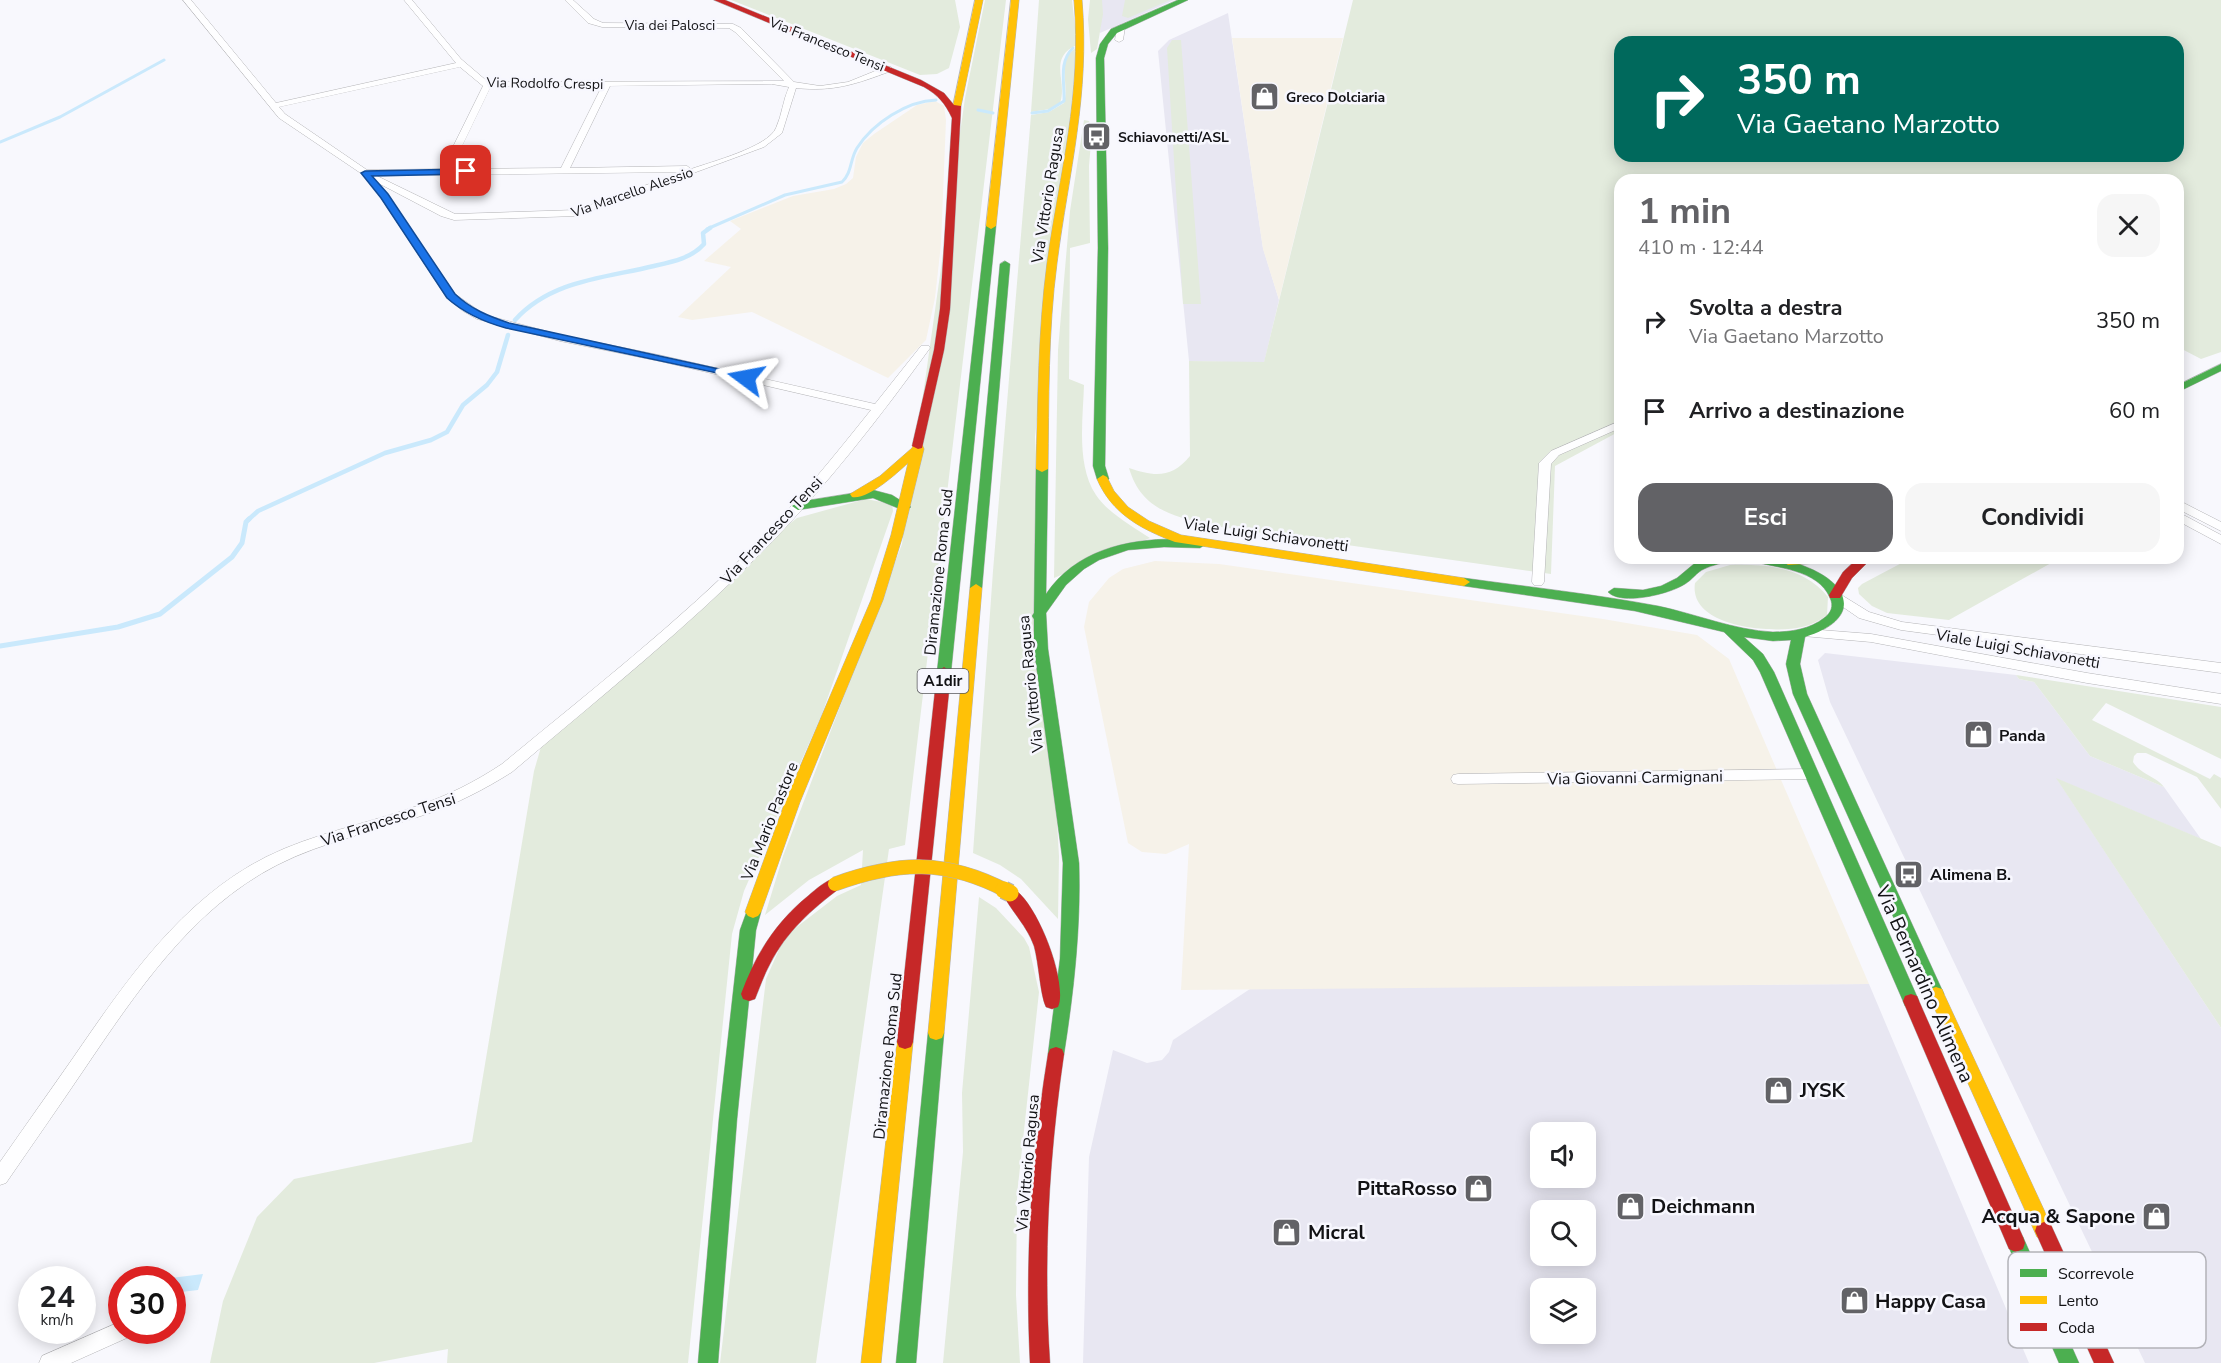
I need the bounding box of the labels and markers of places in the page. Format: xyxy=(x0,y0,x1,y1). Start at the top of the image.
shop icon: Greco Dolciaria xyxy=(1249,81,1281,113)
place label: Greco Dolciaria xyxy=(1286,88,1385,107)
bus stop icon: Schiavonetti/ASL xyxy=(1081,121,1113,153)
place label: Schiavonetti/ASL xyxy=(1118,128,1229,147)
pin xyxy=(440,145,491,196)
shop icon: Panda xyxy=(1962,719,1994,751)
place label: Panda xyxy=(1999,725,2046,747)
bus stop icon: Alimena B. xyxy=(1893,858,1925,890)
place label: Alimena B. xyxy=(1930,864,2011,886)
shop icon: JYSK xyxy=(1763,1074,1795,1106)
place label: JYSK xyxy=(1799,1077,1846,1104)
shop icon: PittaRosso xyxy=(1462,1172,1494,1204)
place label: PittaRosso xyxy=(1357,1175,1457,1202)
shop icon: Deichmann xyxy=(1614,1190,1646,1222)
place label: Deichmann xyxy=(1651,1193,1755,1220)
shop icon: Acqua & Sapone xyxy=(2140,1200,2172,1232)
place label: Acqua & Sapone xyxy=(1982,1203,2135,1230)
shop icon: Micral xyxy=(1271,1216,1303,1248)
place label: Micral xyxy=(1308,1219,1366,1246)
shop icon: Happy Casa xyxy=(1838,1285,1870,1317)
place label: Happy Casa xyxy=(1875,1288,1986,1315)

